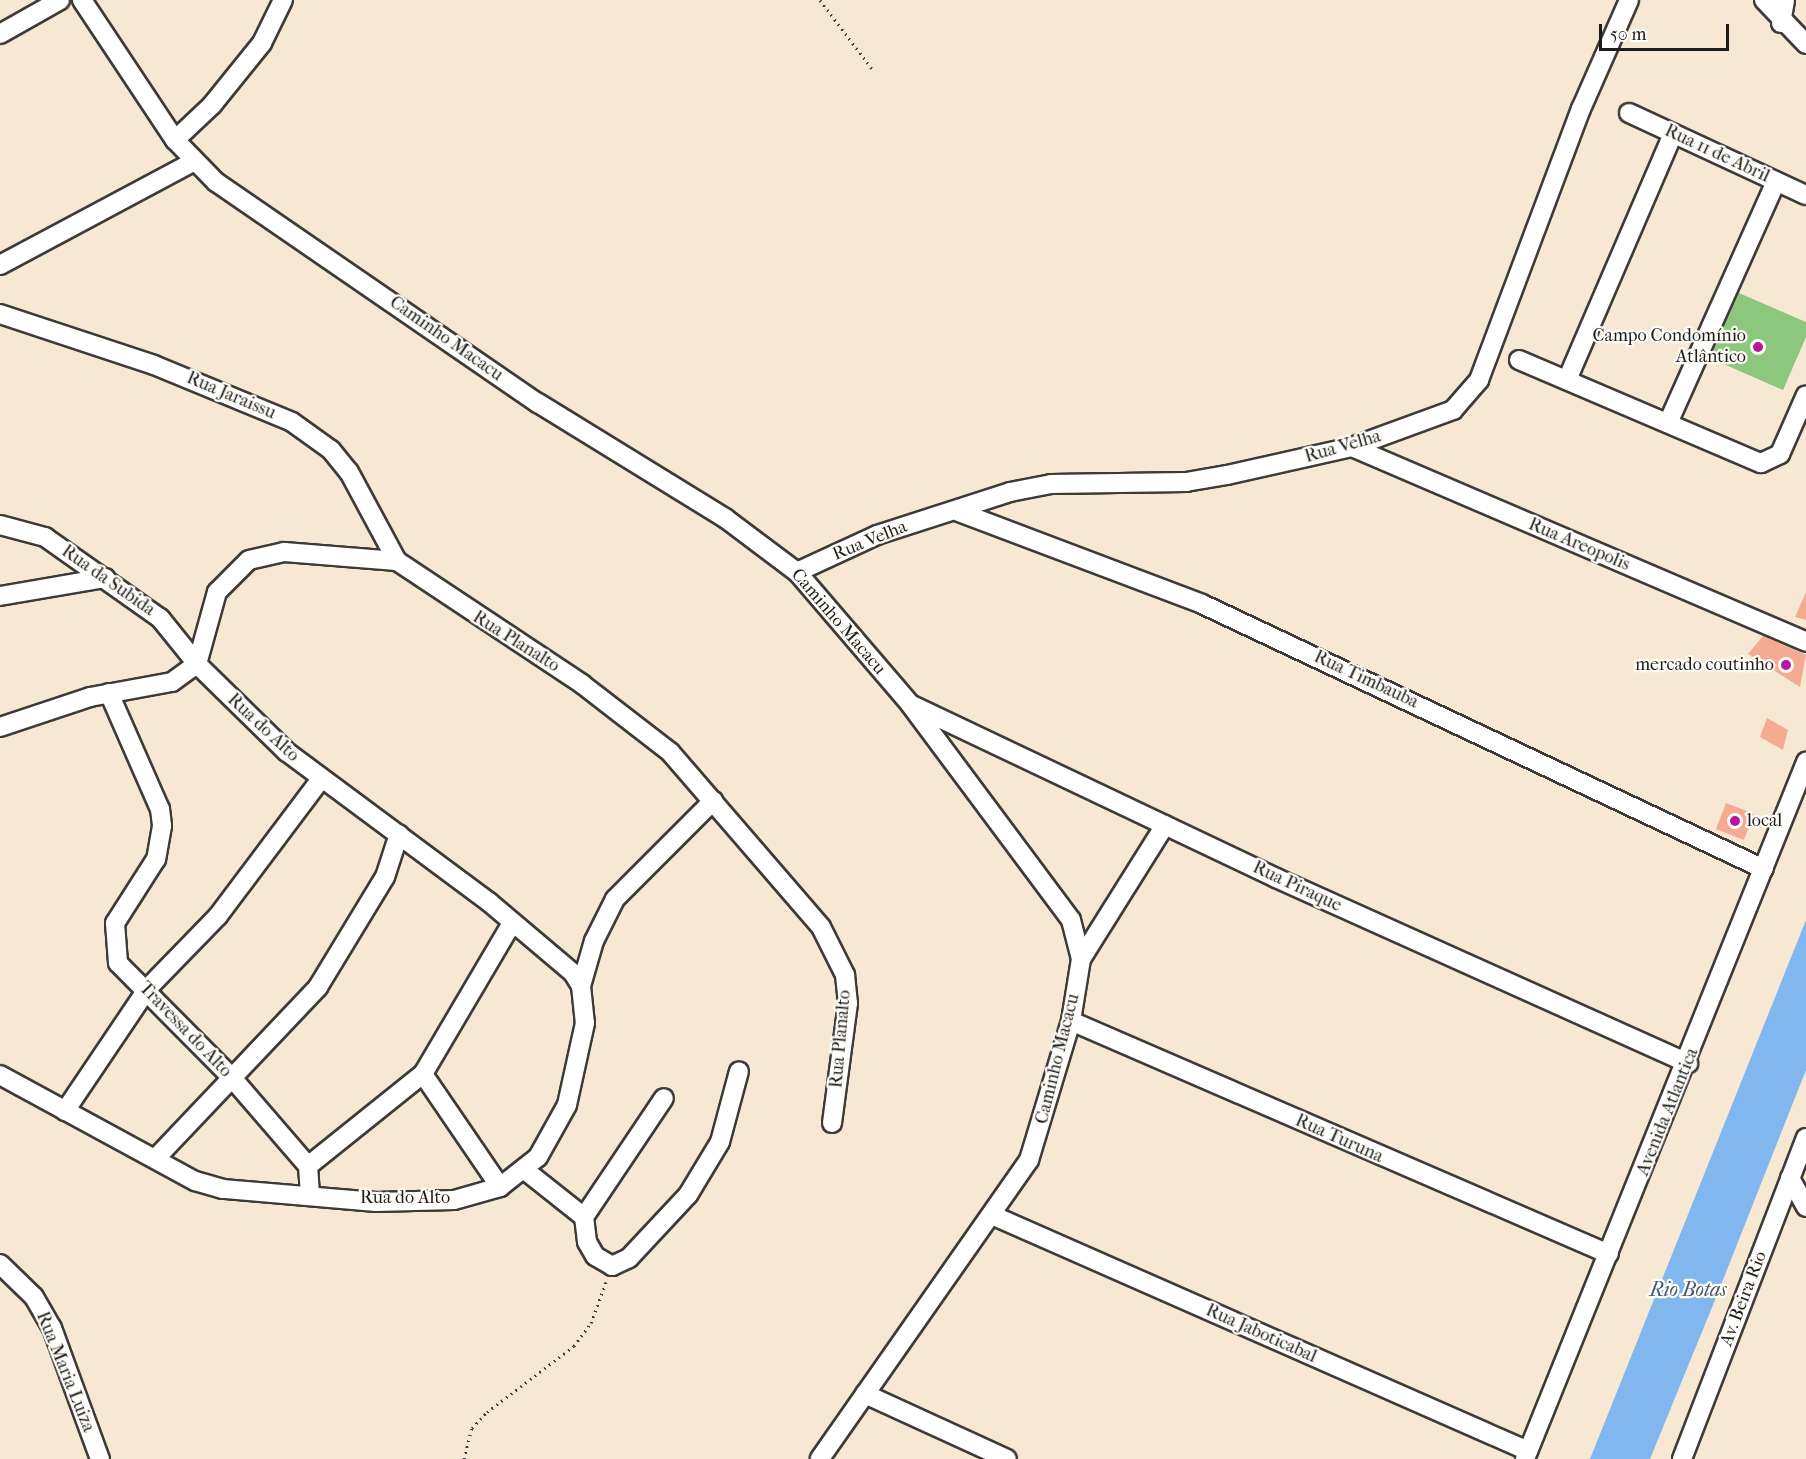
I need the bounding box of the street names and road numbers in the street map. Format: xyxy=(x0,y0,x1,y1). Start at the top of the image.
street label: Rua 11 de Abril xyxy=(1661,120,1773,188)
street label: Caminho Macacu xyxy=(385,292,507,386)
street label: Rua Jaraissu xyxy=(183,368,279,424)
street label: Rua Velha xyxy=(1302,426,1384,468)
street label: Rua Areopolis xyxy=(1525,514,1633,576)
street label: Rua Velha xyxy=(830,516,910,566)
street label: Rua da Subida xyxy=(57,541,159,621)
street label: Caminho Macacu xyxy=(786,565,890,679)
street label: Rua Planalto xyxy=(469,607,563,677)
street label: Rua Timbauba xyxy=(1310,646,1422,714)
street label: Rua do Alto xyxy=(223,689,303,767)
street label: Rua Piraque xyxy=(1249,857,1345,917)
street label: Travessa do Alto xyxy=(134,978,236,1082)
street label: Rua Planalto xyxy=(826,989,856,1089)
street label: Caminho Macacu xyxy=(1031,992,1085,1126)
street label: Avenida Atlantica xyxy=(1633,1045,1703,1179)
street label: Rua Turuna xyxy=(1292,1110,1386,1168)
street label: Rua do Alto xyxy=(360,1187,450,1209)
street label: Av. Beira Rio xyxy=(1716,1248,1772,1350)
street label: Rua Jaboticabal xyxy=(1202,1300,1320,1368)
street label: Rua Maria Luiza xyxy=(31,1309,99,1435)

